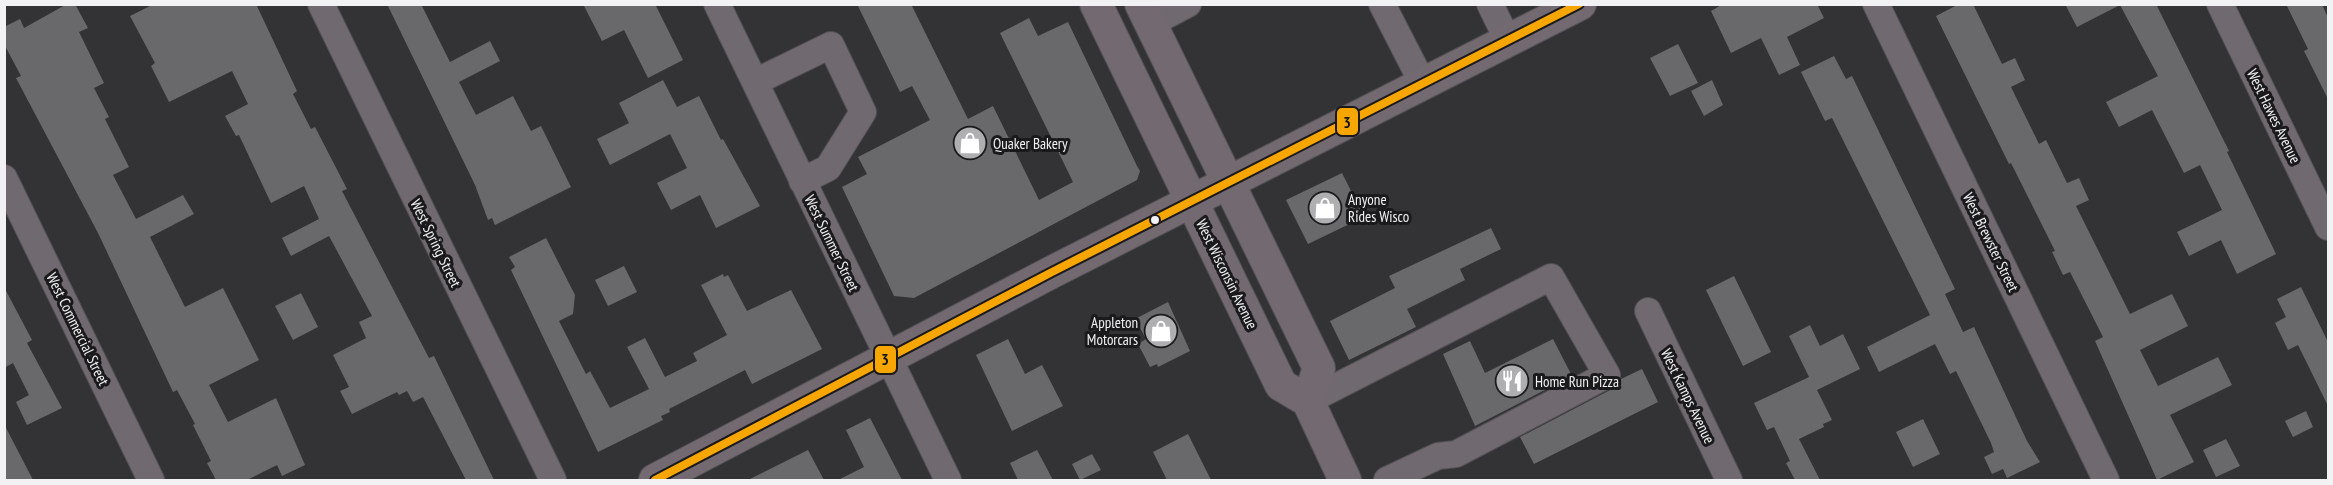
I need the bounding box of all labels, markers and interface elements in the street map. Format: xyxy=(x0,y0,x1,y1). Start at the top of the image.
street label: West Hawes Avenue xyxy=(2243,66,2305,166)
line badge: 3 xyxy=(1336,107,1359,136)
text: 3 xyxy=(1343,112,1351,132)
shop icon: Quaker Bakery xyxy=(952,125,988,161)
place label: Quaker Bakery xyxy=(993,134,1068,153)
street label: West Brewster Street xyxy=(1959,189,2023,295)
shop icon: Anyone Rides Wisco xyxy=(1307,190,1343,226)
place label: Anyone Rides Wisco xyxy=(1348,190,1409,226)
street label: West Summer Street xyxy=(800,192,864,294)
street label: West Spring Street xyxy=(406,196,466,290)
unlabelled marker xyxy=(1149,214,1161,226)
street label: West Wisconsin Avenue xyxy=(1192,216,1262,332)
street label: West Commercial Street xyxy=(42,269,114,389)
place label: Appleton Motorcars xyxy=(1087,313,1138,349)
shop icon: Appleton Motorcars xyxy=(1143,313,1179,349)
line badge: 3 xyxy=(874,345,897,374)
street label: West Kamps Avenue xyxy=(1657,345,1719,447)
text: 3 xyxy=(881,349,889,369)
restaurant icon: Home Run Pizza xyxy=(1494,363,1530,399)
place label: Home Run Pizza xyxy=(1535,372,1619,391)

